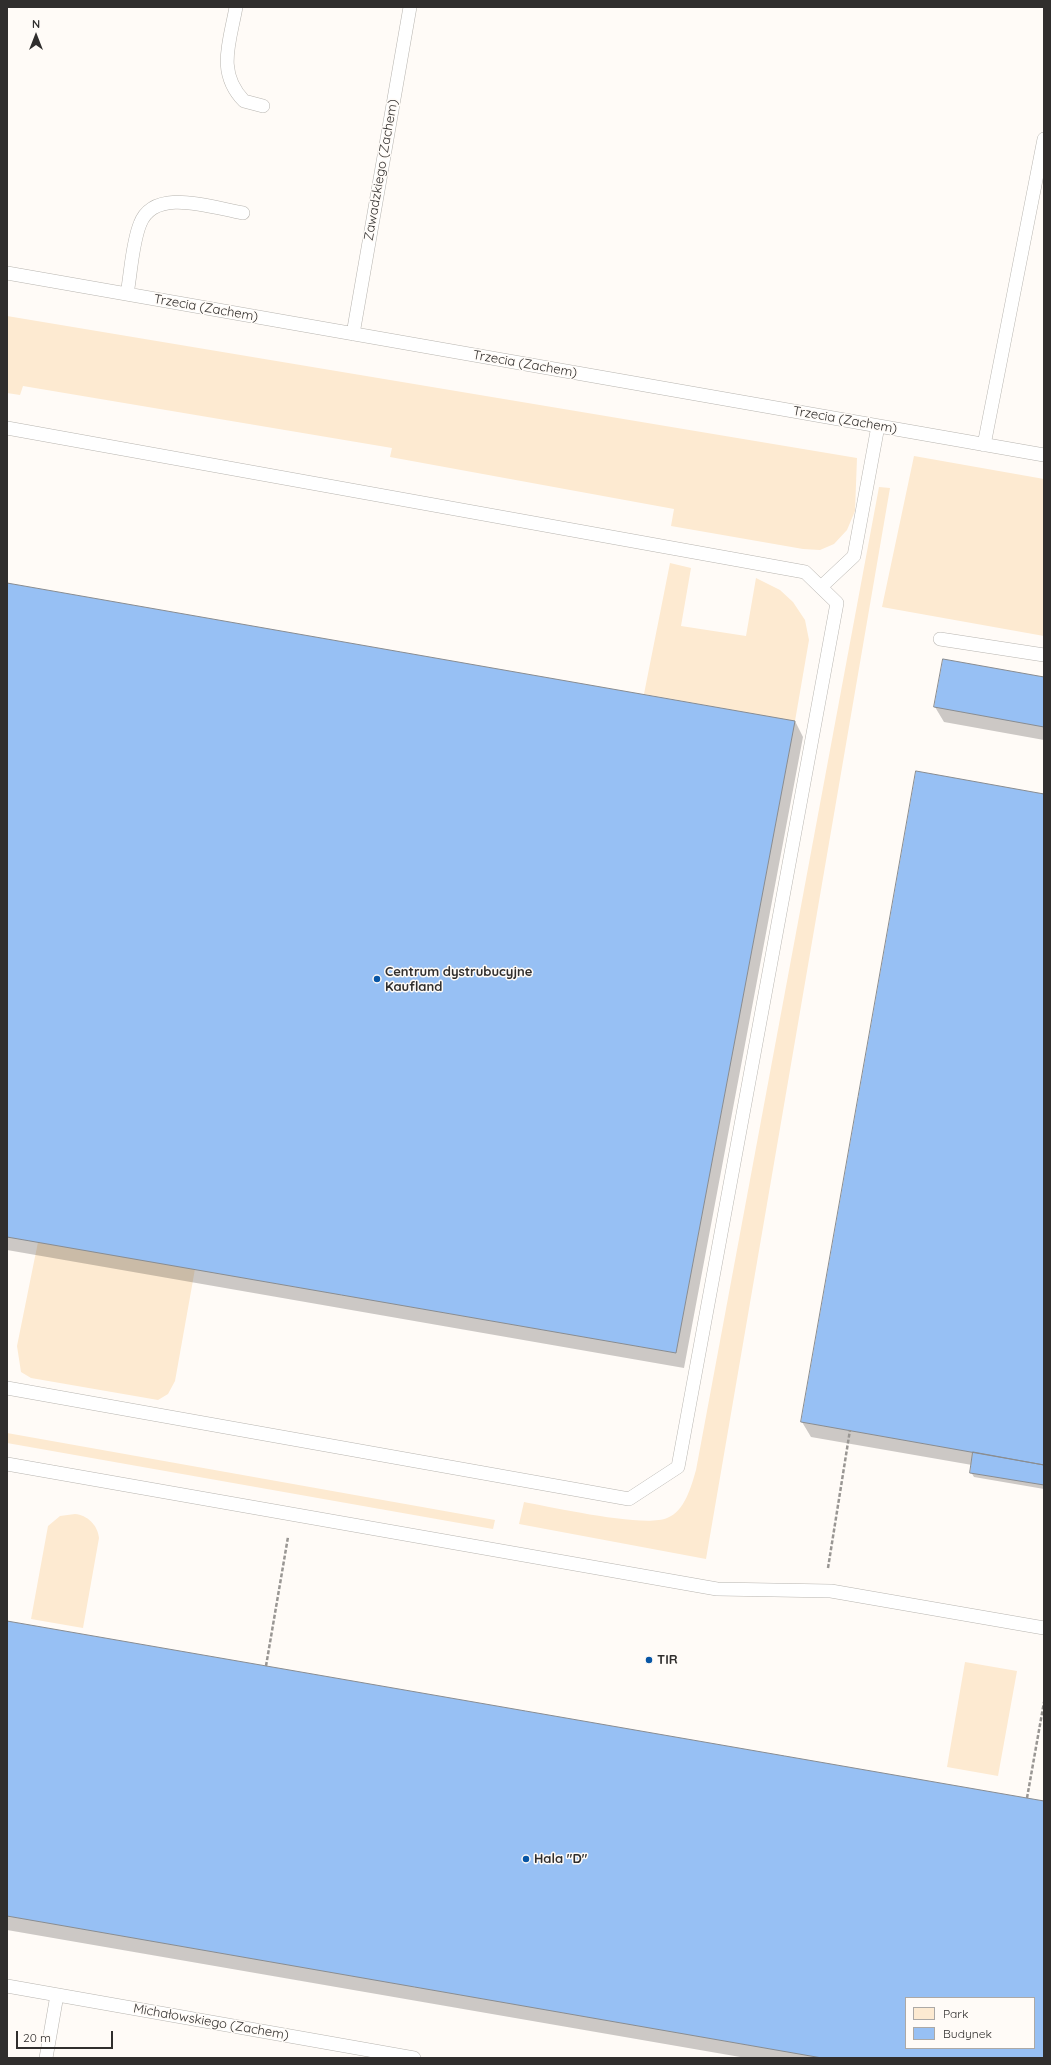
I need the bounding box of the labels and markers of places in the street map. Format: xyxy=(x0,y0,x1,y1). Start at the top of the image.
place label: Centrum dystrubucyjne Kaufland xyxy=(385,964,532,995)
marker: Centrum dystrubucyjne Kaufland xyxy=(372,974,382,984)
place label: TIR xyxy=(657,1652,678,1668)
marker: TIR xyxy=(644,1655,654,1665)
place label: Hala "D" xyxy=(534,1851,587,1867)
marker: Hala "D" xyxy=(521,1854,531,1864)

